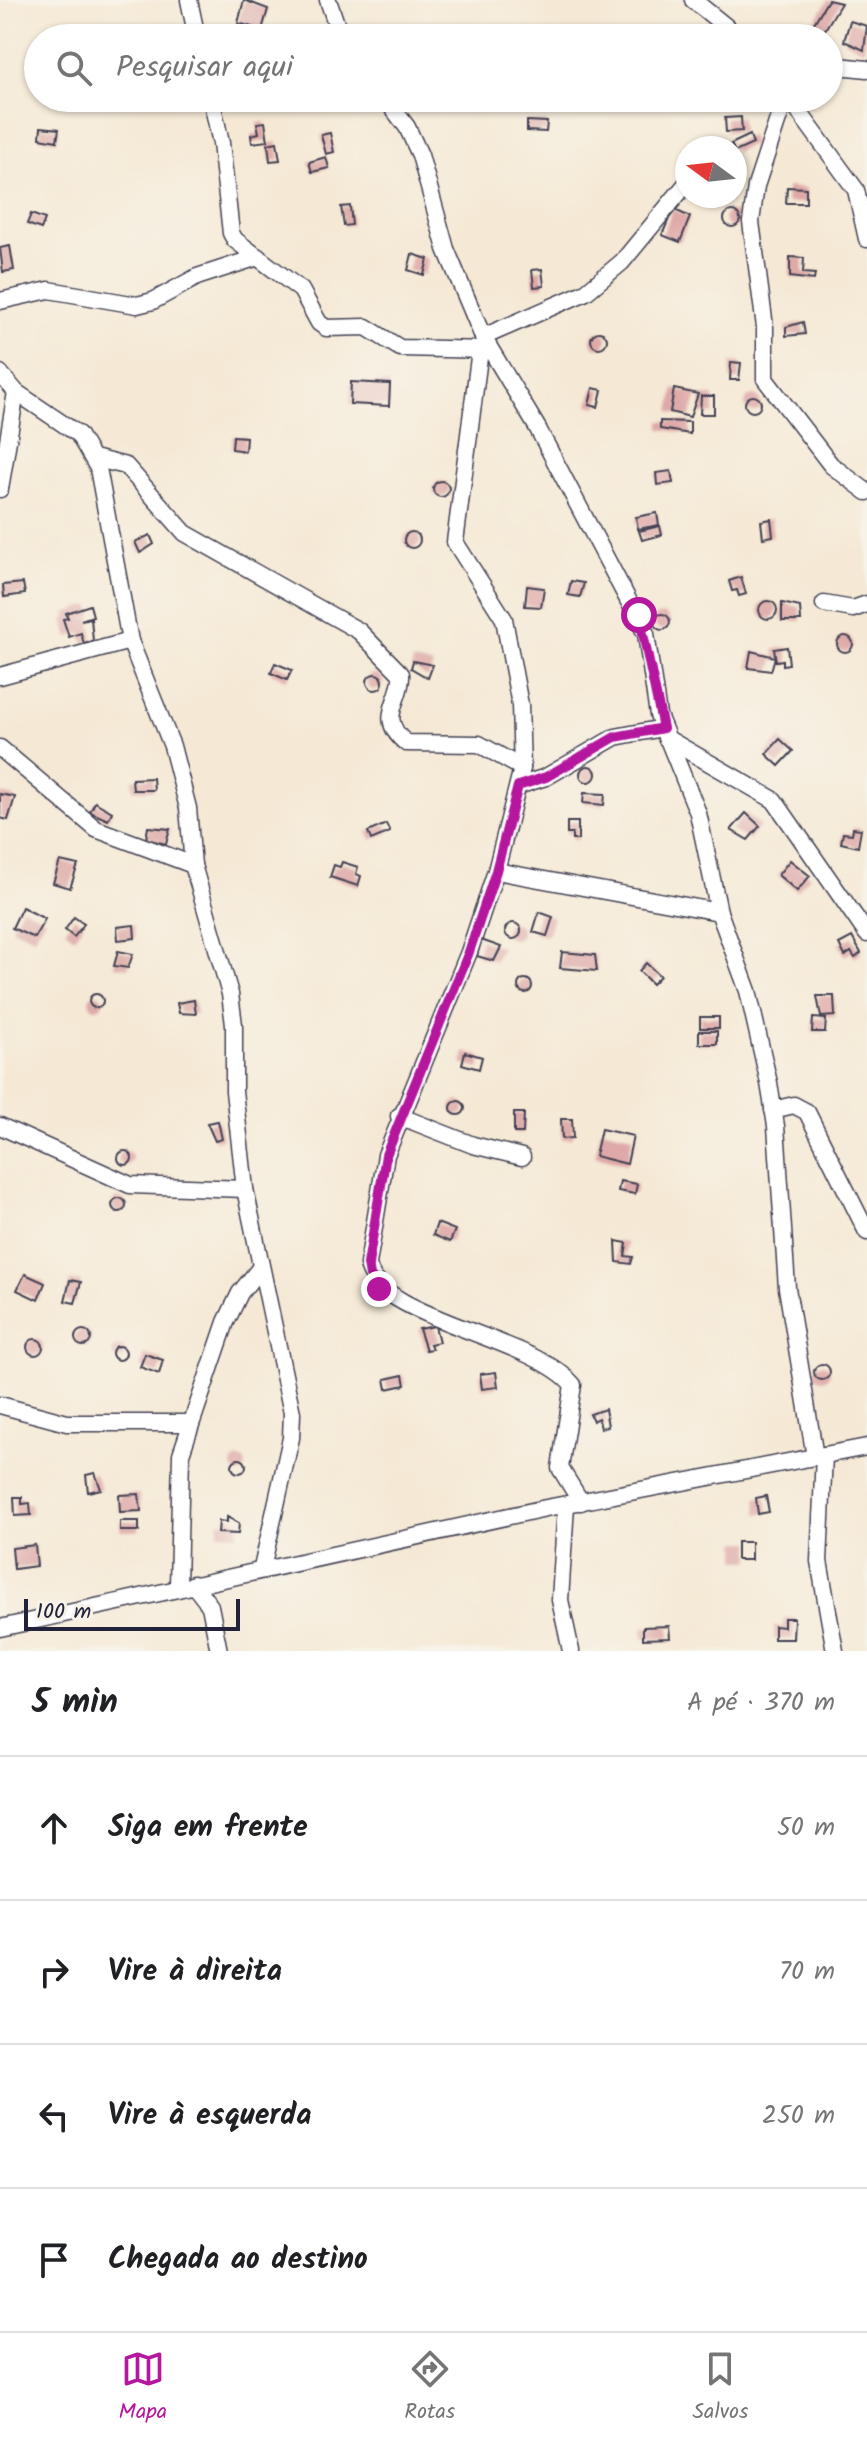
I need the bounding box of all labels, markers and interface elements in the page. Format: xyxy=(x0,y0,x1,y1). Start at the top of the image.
search box xyxy=(24,24,843,112)
text: Pesquisar aqui xyxy=(116,44,293,92)
icon: search xyxy=(52,46,96,90)
north arrow xyxy=(675,136,747,208)
route start xyxy=(621,597,657,633)
route end xyxy=(361,1271,397,1307)
scale bar xyxy=(24,1595,240,1631)
text: 100 m xyxy=(36,1595,91,1630)
text: 5 min xyxy=(32,1676,118,1730)
text: A pé · 370 m xyxy=(687,1682,835,1724)
text: Siga em frente xyxy=(108,1804,308,1852)
icon: ahead xyxy=(32,1806,76,1850)
text: 50 m xyxy=(777,1807,835,1849)
text: Vire à direita xyxy=(108,1948,282,1996)
icon: right xyxy=(32,1950,76,1994)
text: 70 m xyxy=(779,1951,835,1993)
text: Vire à esquerda xyxy=(108,2092,312,2140)
icon: left xyxy=(32,2094,76,2138)
text: 250 m xyxy=(762,2095,835,2137)
text: Chegada ao destino xyxy=(108,2236,368,2284)
icon: arrive xyxy=(32,2238,76,2282)
tab: Mapa xyxy=(119,2347,167,2430)
tab: Rotas xyxy=(404,2347,455,2430)
tab: Salvos xyxy=(692,2347,748,2430)

